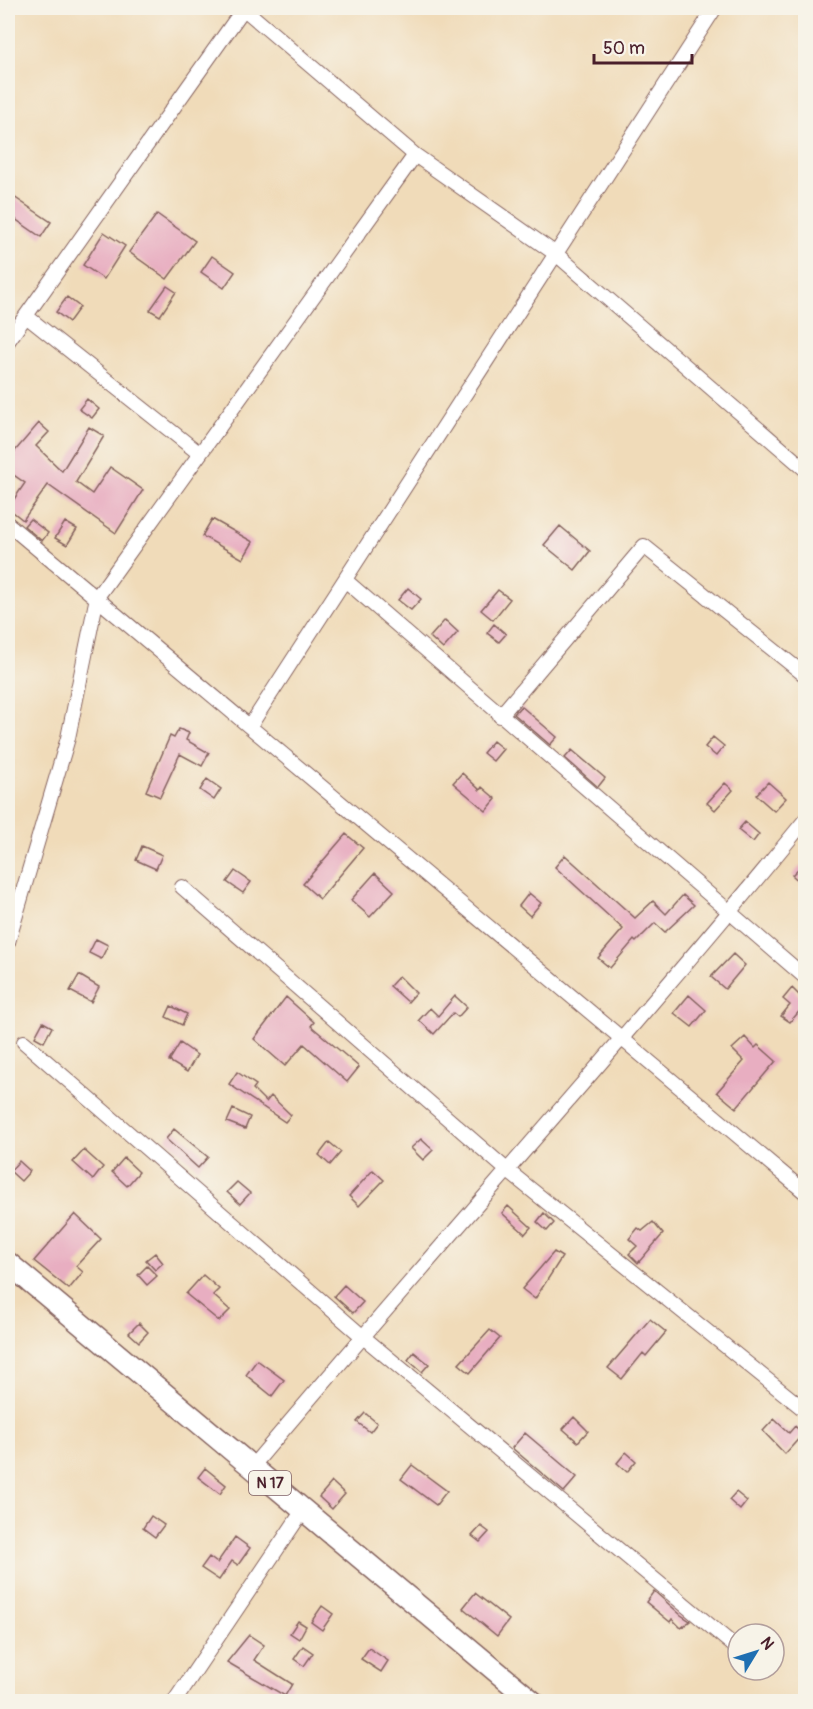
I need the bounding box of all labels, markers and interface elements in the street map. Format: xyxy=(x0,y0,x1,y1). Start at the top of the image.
scale bar xyxy=(594,27,692,65)
text: 50 m xyxy=(603,37,645,60)
road number: N 17 xyxy=(249,1471,291,1495)
north arrow xyxy=(726,1622,786,1682)
text: N xyxy=(756,1633,778,1654)

